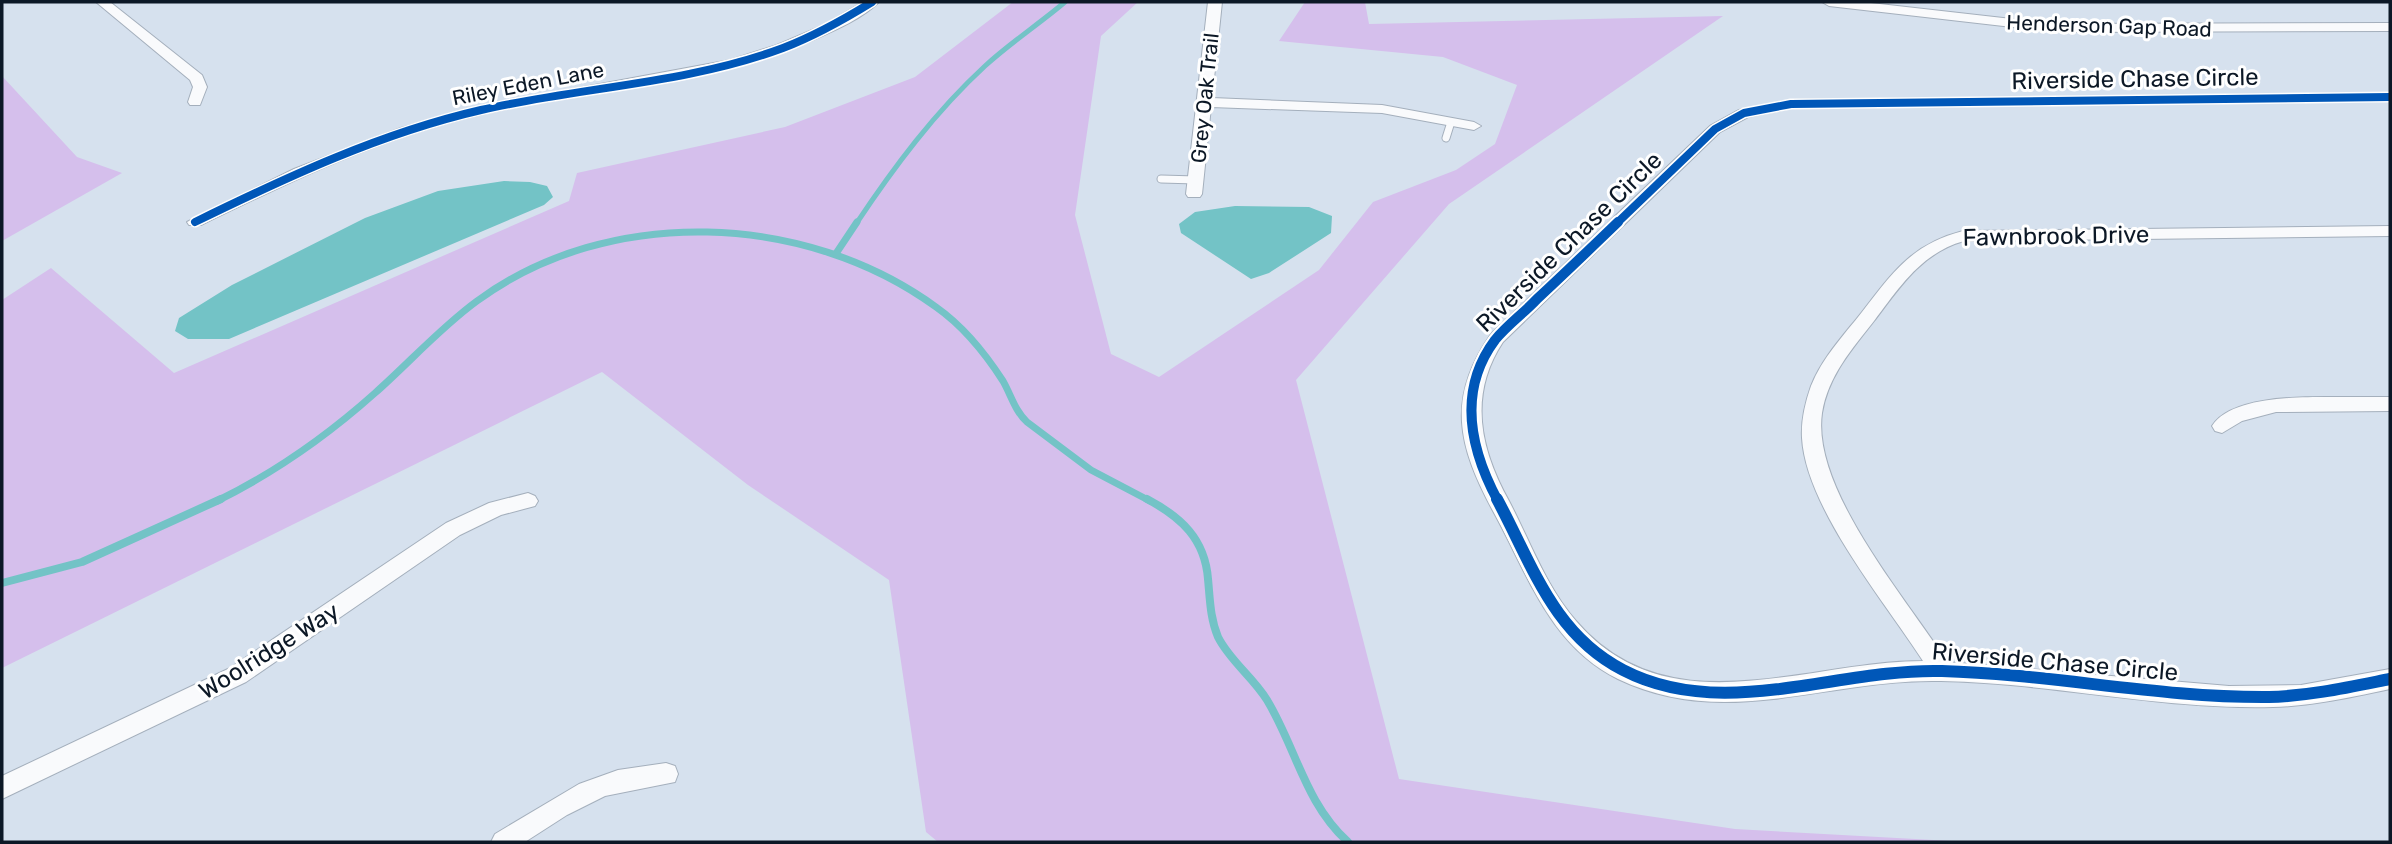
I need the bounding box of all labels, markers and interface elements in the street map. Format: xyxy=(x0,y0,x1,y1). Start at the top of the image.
street label: Henderson Gap Road xyxy=(2006,9,2212,42)
street label: Grey Oak Trail xyxy=(1185,32,1224,164)
street label: Riley Eden Lane xyxy=(450,57,606,110)
street label: Riverside Chase Circle xyxy=(2011,63,2259,95)
street label: Riverside Chase Circle xyxy=(1470,146,1668,338)
street label: Fawnbrook Drive xyxy=(1962,220,2150,252)
street label: Woolridge Way xyxy=(194,597,344,705)
street label: Riverside Chase Circle xyxy=(1931,637,2179,687)

